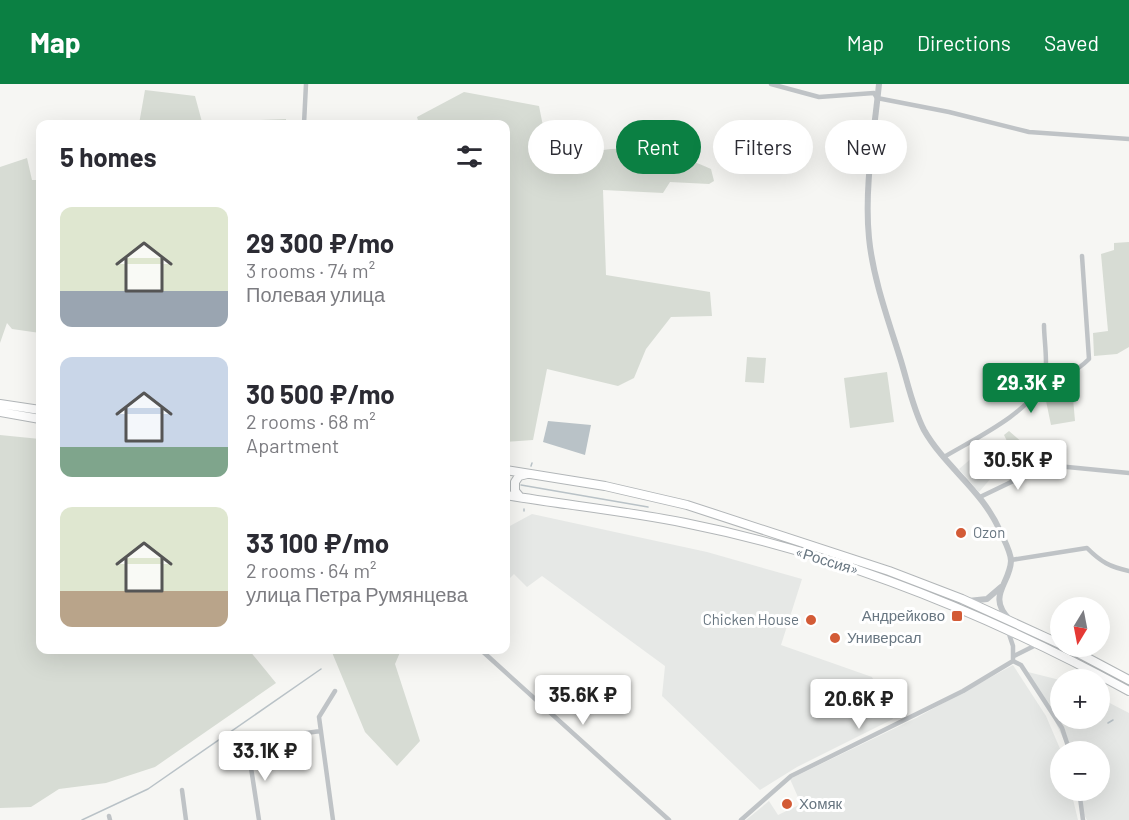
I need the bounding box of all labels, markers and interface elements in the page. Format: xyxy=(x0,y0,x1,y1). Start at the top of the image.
text: Map xyxy=(30,25,81,59)
text: Map xyxy=(847,30,884,55)
text: Directions xyxy=(917,30,1011,55)
text: Saved xyxy=(1044,30,1099,55)
chip: Buy xyxy=(528,120,604,174)
chip: Rent xyxy=(616,120,701,174)
chip: Filters xyxy=(713,120,813,174)
chip: New xyxy=(825,120,907,174)
icon: filters xyxy=(453,140,486,173)
text: 5 homes xyxy=(60,141,157,172)
text: 29 300 ₽/mo xyxy=(246,227,394,258)
icon: home xyxy=(108,231,180,303)
text: 3 rooms · 74 m² xyxy=(246,258,375,282)
text: Полевая улица xyxy=(246,282,385,306)
pin: 29.3K ₽ xyxy=(976,363,1086,414)
text: 29.3K ₽ xyxy=(997,370,1065,394)
text: 30 500 ₽/mo xyxy=(246,378,395,409)
icon: home xyxy=(108,381,180,453)
text: 2 rooms · 68 m² xyxy=(246,409,376,433)
text: Apartment xyxy=(246,433,339,457)
pin: 30.5K ₽ xyxy=(963,440,1073,491)
text: 30.5K ₽ xyxy=(984,447,1052,471)
place label: Ozon xyxy=(973,523,1005,541)
marker: Ozon xyxy=(954,526,968,540)
text: 33 100 ₽/mo xyxy=(246,527,389,558)
icon: home xyxy=(108,531,180,603)
street label: «Россия» xyxy=(793,542,861,578)
text: 2 rooms · 64 m² xyxy=(246,558,376,582)
text: улица Петра Румянцева xyxy=(246,582,468,606)
north arrow xyxy=(1050,597,1110,657)
map controls xyxy=(1050,597,1110,801)
place label: Андрейково xyxy=(862,606,945,624)
marker: Андрейково xyxy=(950,609,964,623)
place label: Chicken House xyxy=(703,610,799,628)
marker: Chicken House xyxy=(804,613,818,627)
place label: Универсал xyxy=(847,628,922,646)
marker: Универсал xyxy=(828,631,842,645)
button: + xyxy=(1050,669,1110,729)
pin: 35.6K ₽ xyxy=(528,675,638,726)
pin: 20.6K ₽ xyxy=(804,679,914,730)
text: 35.6K ₽ xyxy=(549,682,617,706)
text: 20.6K ₽ xyxy=(824,686,894,710)
pin: 33.1K ₽ xyxy=(210,731,320,782)
text: 33.1K ₽ xyxy=(233,738,297,762)
button: − xyxy=(1050,741,1110,801)
place label: Хомяк xyxy=(799,794,843,812)
marker: Хомяк xyxy=(780,797,794,811)

